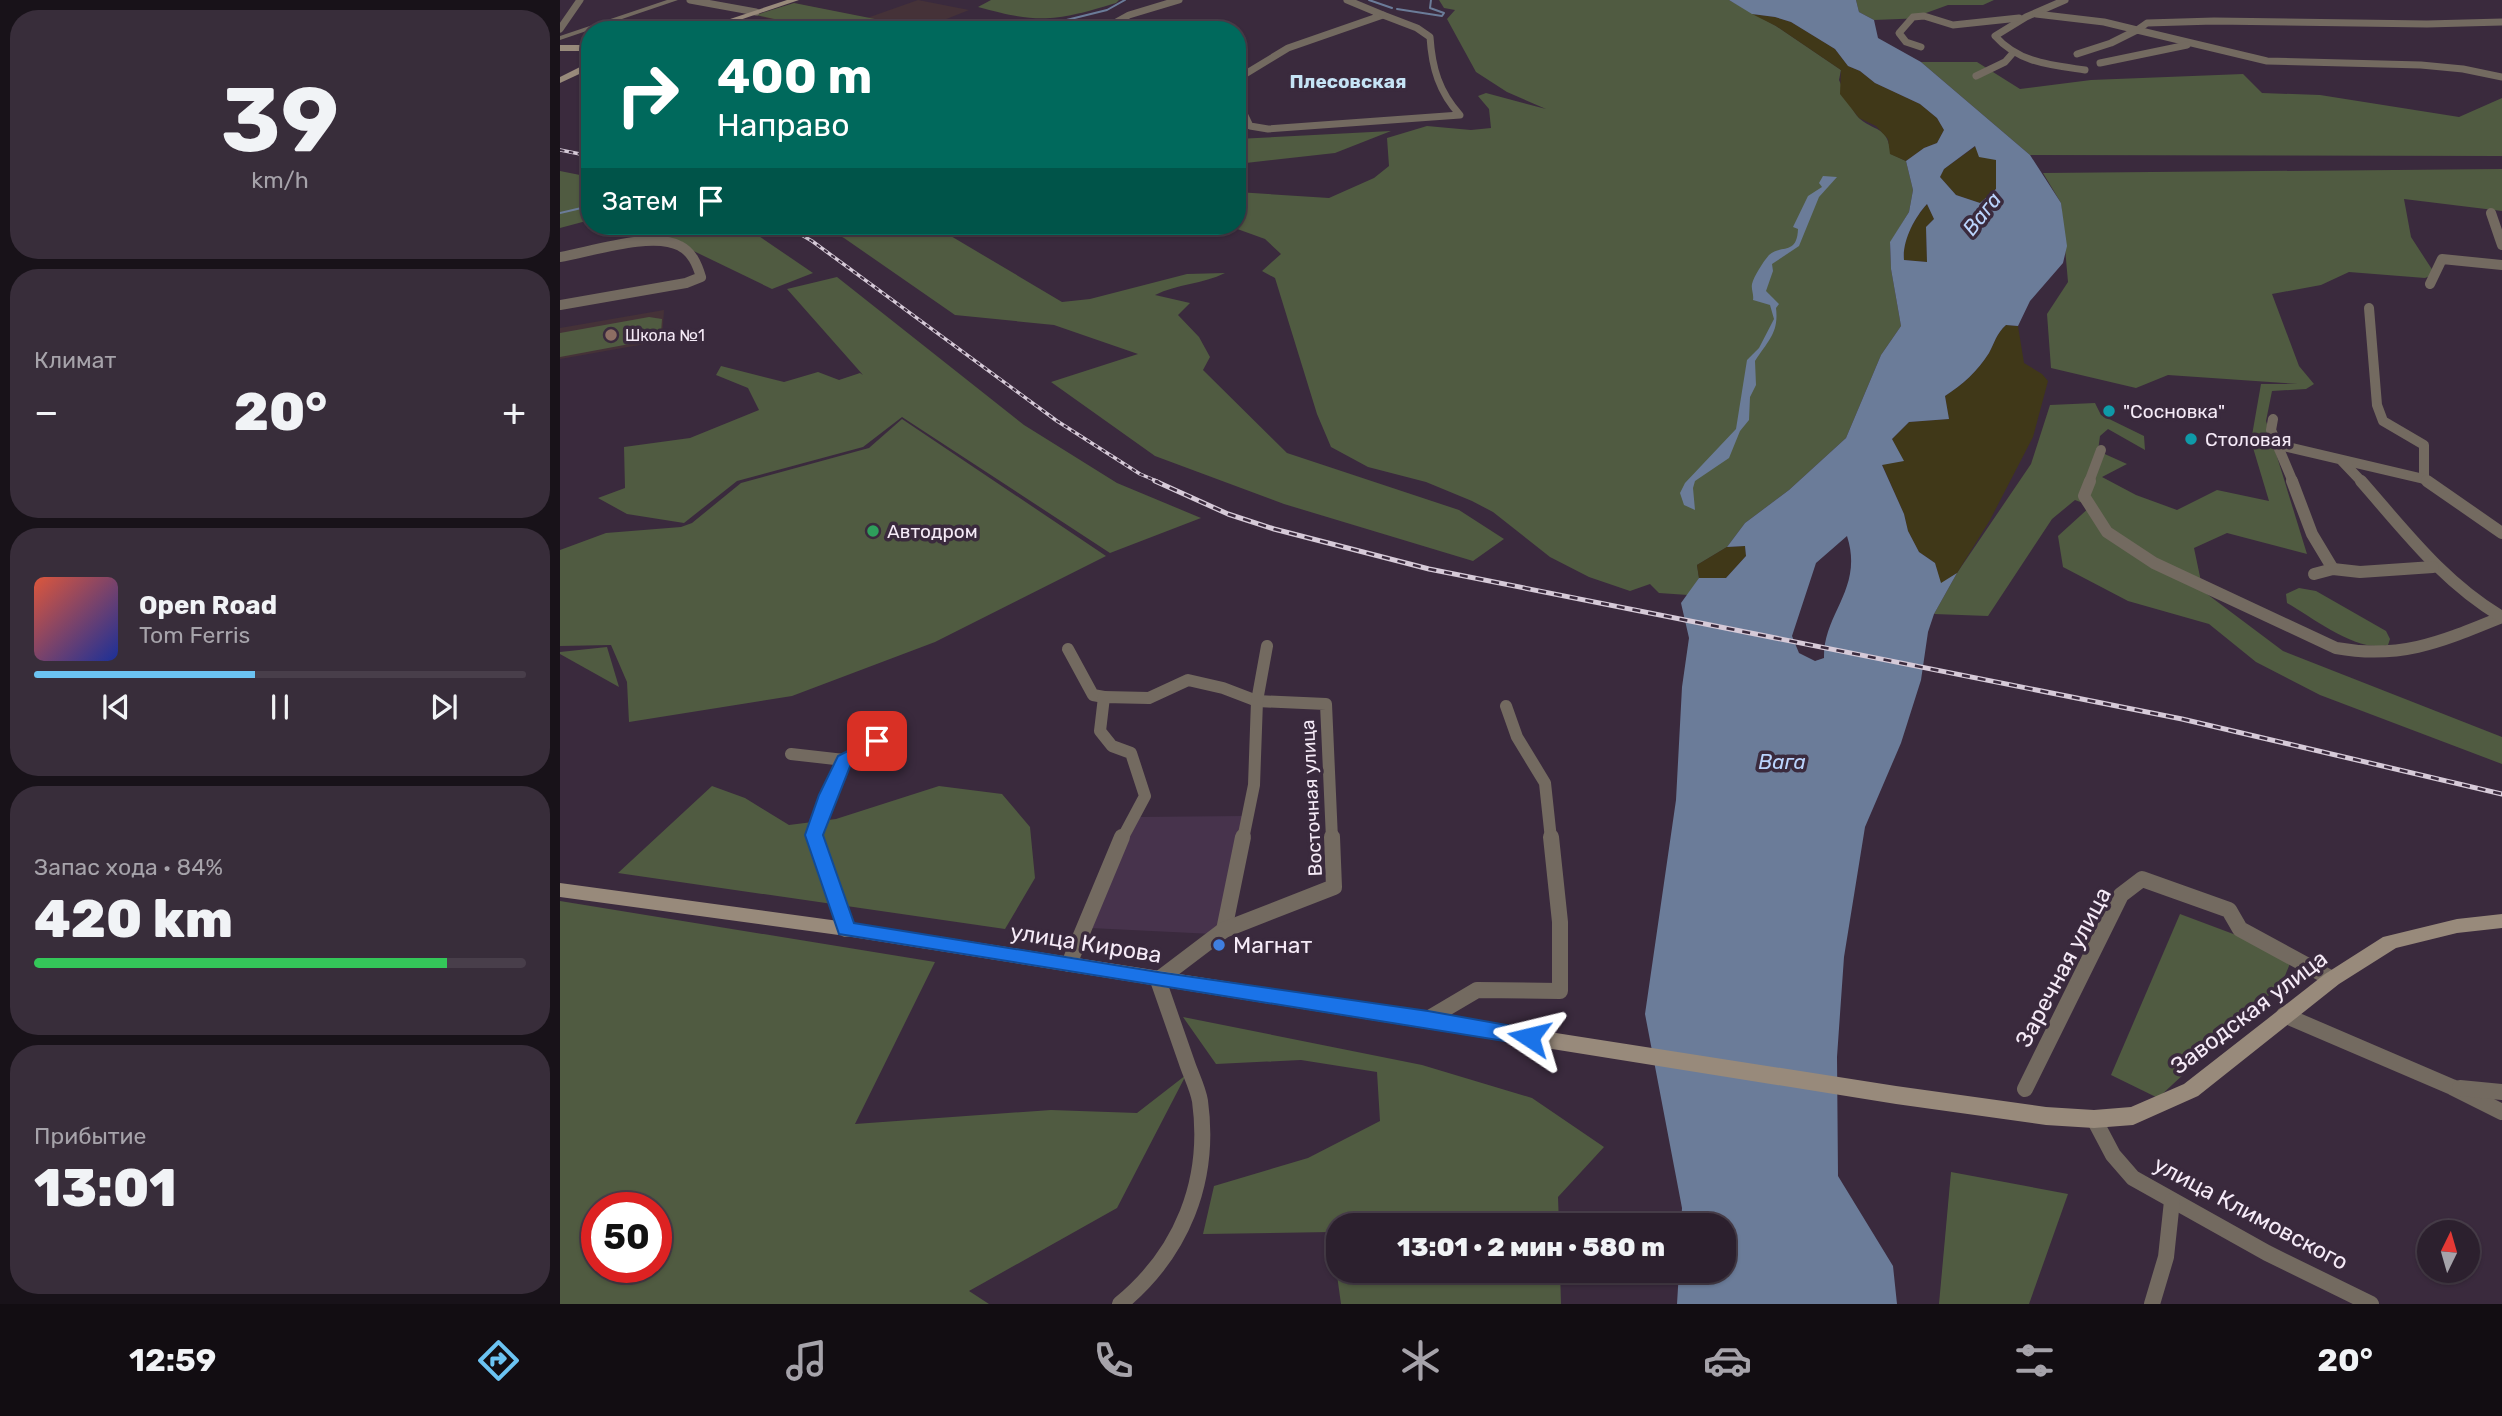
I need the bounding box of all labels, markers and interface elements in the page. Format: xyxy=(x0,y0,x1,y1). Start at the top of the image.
text: 400 m xyxy=(717,47,872,105)
icon: right xyxy=(602,49,693,140)
text: 39 xyxy=(221,66,339,174)
district label: Плесовская xyxy=(1289,70,1407,93)
text: Направо xyxy=(717,106,850,144)
text: km/h xyxy=(251,166,309,194)
icon: arrive xyxy=(692,182,730,220)
text: Затем xyxy=(602,186,678,217)
water label: Вага xyxy=(1957,187,2006,240)
place label: Школа №1 xyxy=(625,326,705,345)
marker: Школа №1 xyxy=(603,327,619,343)
text: Климат xyxy=(34,346,116,374)
text: 20° xyxy=(234,381,327,443)
text: − xyxy=(34,389,59,435)
text: + xyxy=(502,389,526,435)
place label: "Сосновка" xyxy=(2123,400,2225,423)
marker: "Сосновка" xyxy=(2101,403,2117,419)
place label: Столовая xyxy=(2205,428,2292,451)
marker: Столовая xyxy=(2183,431,2199,447)
place label: Автодром xyxy=(887,520,978,543)
marker: Автодром xyxy=(865,523,881,539)
text: Open Road xyxy=(139,590,277,621)
text: Tom Ferris xyxy=(139,621,250,649)
icon: previous xyxy=(97,688,135,726)
icon: pause xyxy=(261,688,299,726)
icon: next xyxy=(425,688,463,726)
pin xyxy=(847,711,907,771)
street label: Восточная улица xyxy=(1296,719,1327,877)
icon: arrive xyxy=(858,722,896,760)
water label: Вага xyxy=(1758,749,1806,774)
text: Запас хода · 84% xyxy=(34,853,223,881)
street label: Заречная улица xyxy=(2009,882,2117,1052)
text: 420 km xyxy=(34,888,233,950)
street label: улица Кирова xyxy=(1008,917,1164,969)
place label: Магнат xyxy=(1233,931,1313,959)
marker: Магнат xyxy=(1211,937,1227,953)
street label: Заводская улица xyxy=(2165,944,2333,1080)
position arrow xyxy=(1492,1000,1566,1074)
text: Прибытие xyxy=(34,1122,146,1150)
street label: улица Климовского xyxy=(2149,1150,2353,1276)
text: 13:01 xyxy=(34,1157,177,1219)
speed limit sign: 50 xyxy=(581,1192,672,1283)
north arrow xyxy=(2417,1220,2480,1283)
map controls xyxy=(2417,1220,2480,1283)
text: 13:01 · 2 мин · 580 m xyxy=(1397,1232,1665,1263)
icon: directions xyxy=(474,1336,523,1385)
icon: music xyxy=(782,1336,831,1385)
icon: phone xyxy=(1089,1336,1138,1385)
icon: climate xyxy=(1396,1336,1445,1385)
icon: car xyxy=(1703,1336,1752,1385)
icon: filters xyxy=(2010,1336,2059,1385)
text: 12:59 xyxy=(129,1341,216,1379)
text: 20° xyxy=(2317,1341,2373,1379)

